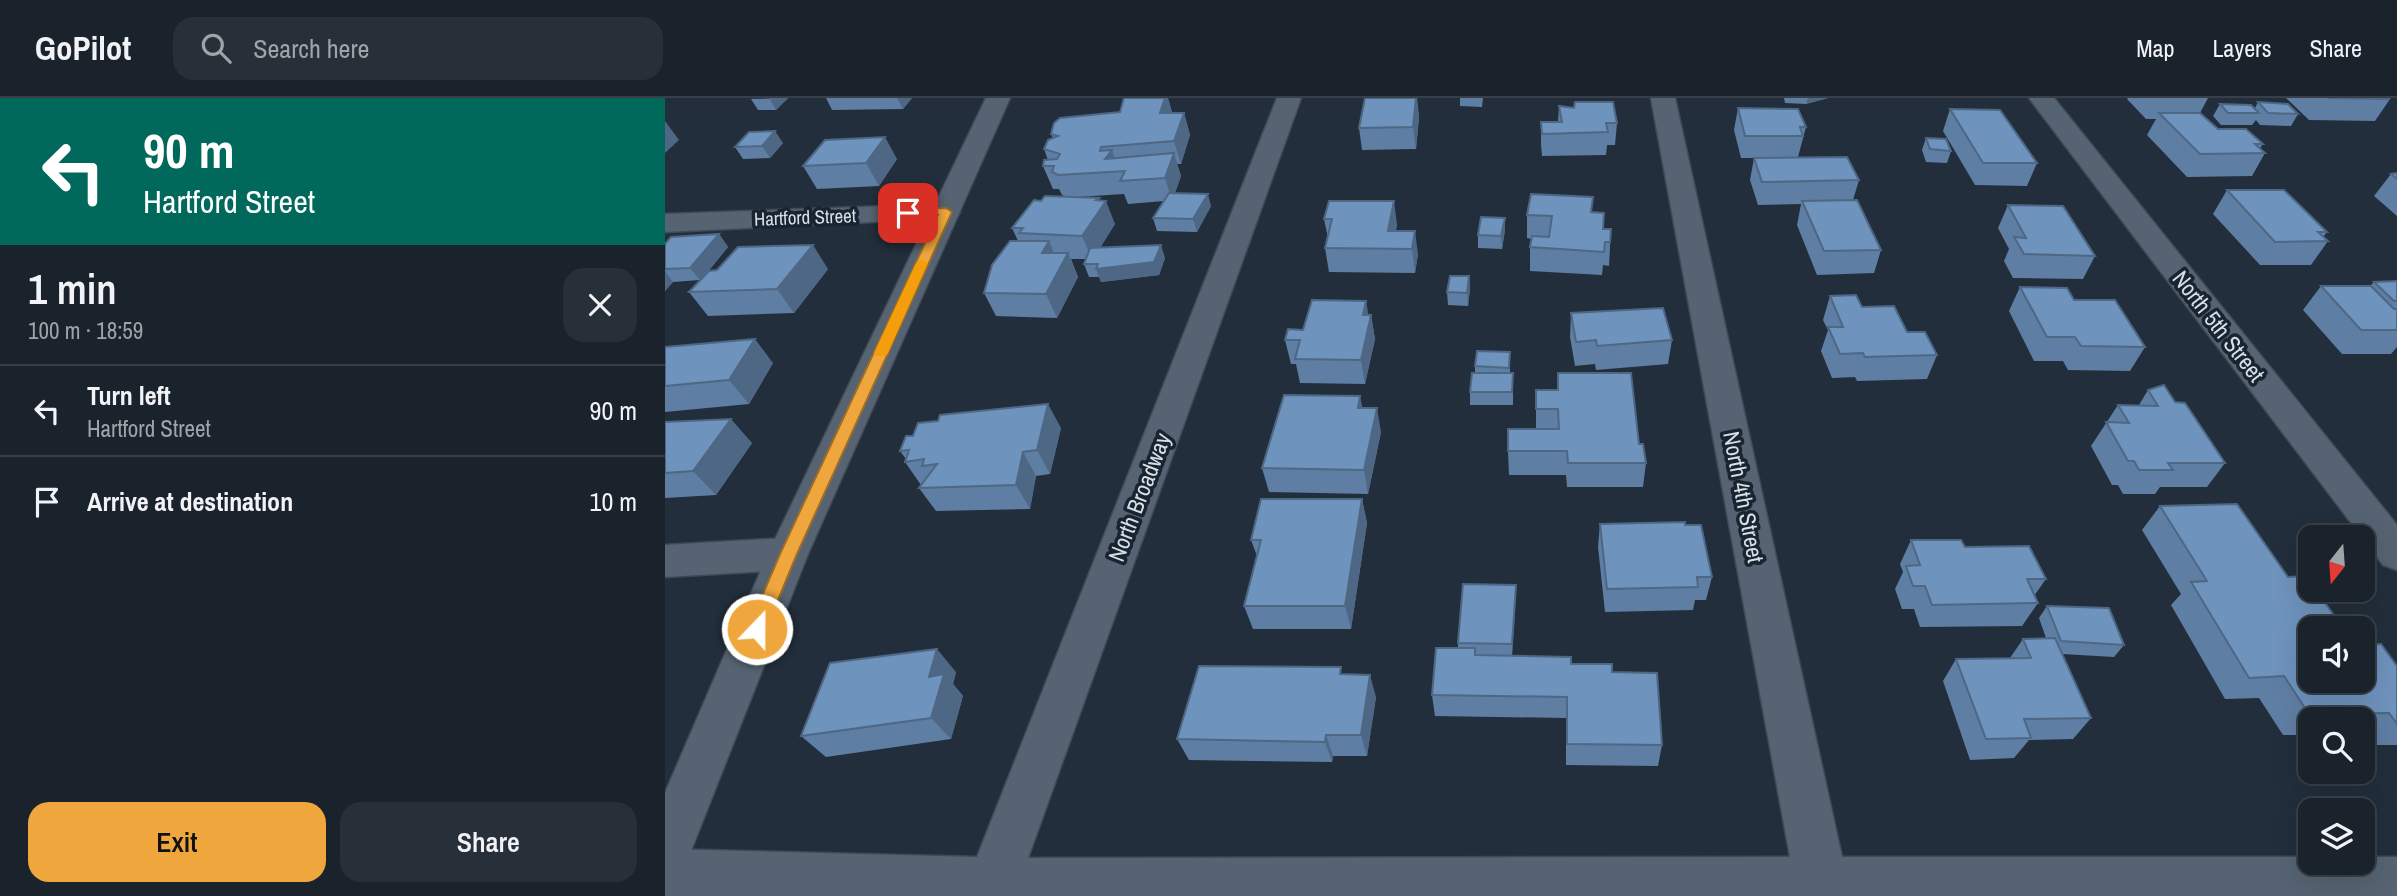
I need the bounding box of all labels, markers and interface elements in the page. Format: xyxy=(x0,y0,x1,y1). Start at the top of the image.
search box xyxy=(173,17,663,80)
text: GoPilot xyxy=(35,26,131,70)
icon: search xyxy=(197,29,235,67)
text: Search here xyxy=(253,31,369,66)
text: Map xyxy=(2136,32,2174,64)
text: Layers xyxy=(2212,32,2271,64)
text: Share xyxy=(2309,32,2362,64)
text: 90 m xyxy=(143,117,235,183)
icon: left xyxy=(28,126,119,217)
text: Hartford Street xyxy=(143,180,315,223)
pin xyxy=(878,183,938,243)
icon: arrive xyxy=(889,194,927,232)
street label: Hartford Street xyxy=(753,202,857,232)
text: 1 min xyxy=(28,261,117,317)
street label: North 5th Street xyxy=(2166,264,2272,388)
button: close xyxy=(563,268,637,342)
text: 100 m · 18:59 xyxy=(28,315,143,346)
text: Turn left xyxy=(87,378,171,413)
icon: left xyxy=(28,392,66,430)
text: 90 m xyxy=(590,393,637,428)
text: Hartford Street xyxy=(87,413,211,444)
street label: North Broadway xyxy=(1100,428,1178,566)
street label: North 4th Street xyxy=(1716,429,1772,565)
icon: arrive xyxy=(28,483,66,521)
text: Arrive at destination xyxy=(87,484,293,519)
text: 10 m xyxy=(590,484,637,519)
north arrow xyxy=(2298,525,2375,602)
map controls xyxy=(2298,525,2375,875)
position arrow xyxy=(720,592,794,666)
button: sound xyxy=(2298,616,2375,693)
button: search xyxy=(2298,707,2375,784)
button: layers xyxy=(2298,798,2375,875)
button: Exit xyxy=(28,802,326,882)
button: Share xyxy=(340,802,637,882)

